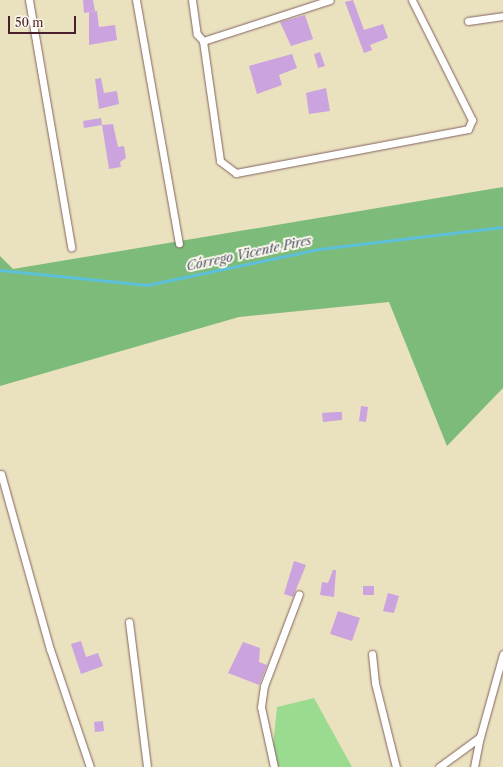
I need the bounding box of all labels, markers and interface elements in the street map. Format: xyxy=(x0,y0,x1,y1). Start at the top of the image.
scale bar xyxy=(10,8,78,34)
text: 50 m xyxy=(15,15,44,30)
water label: Córrego Vicente Pires xyxy=(185,232,313,274)

